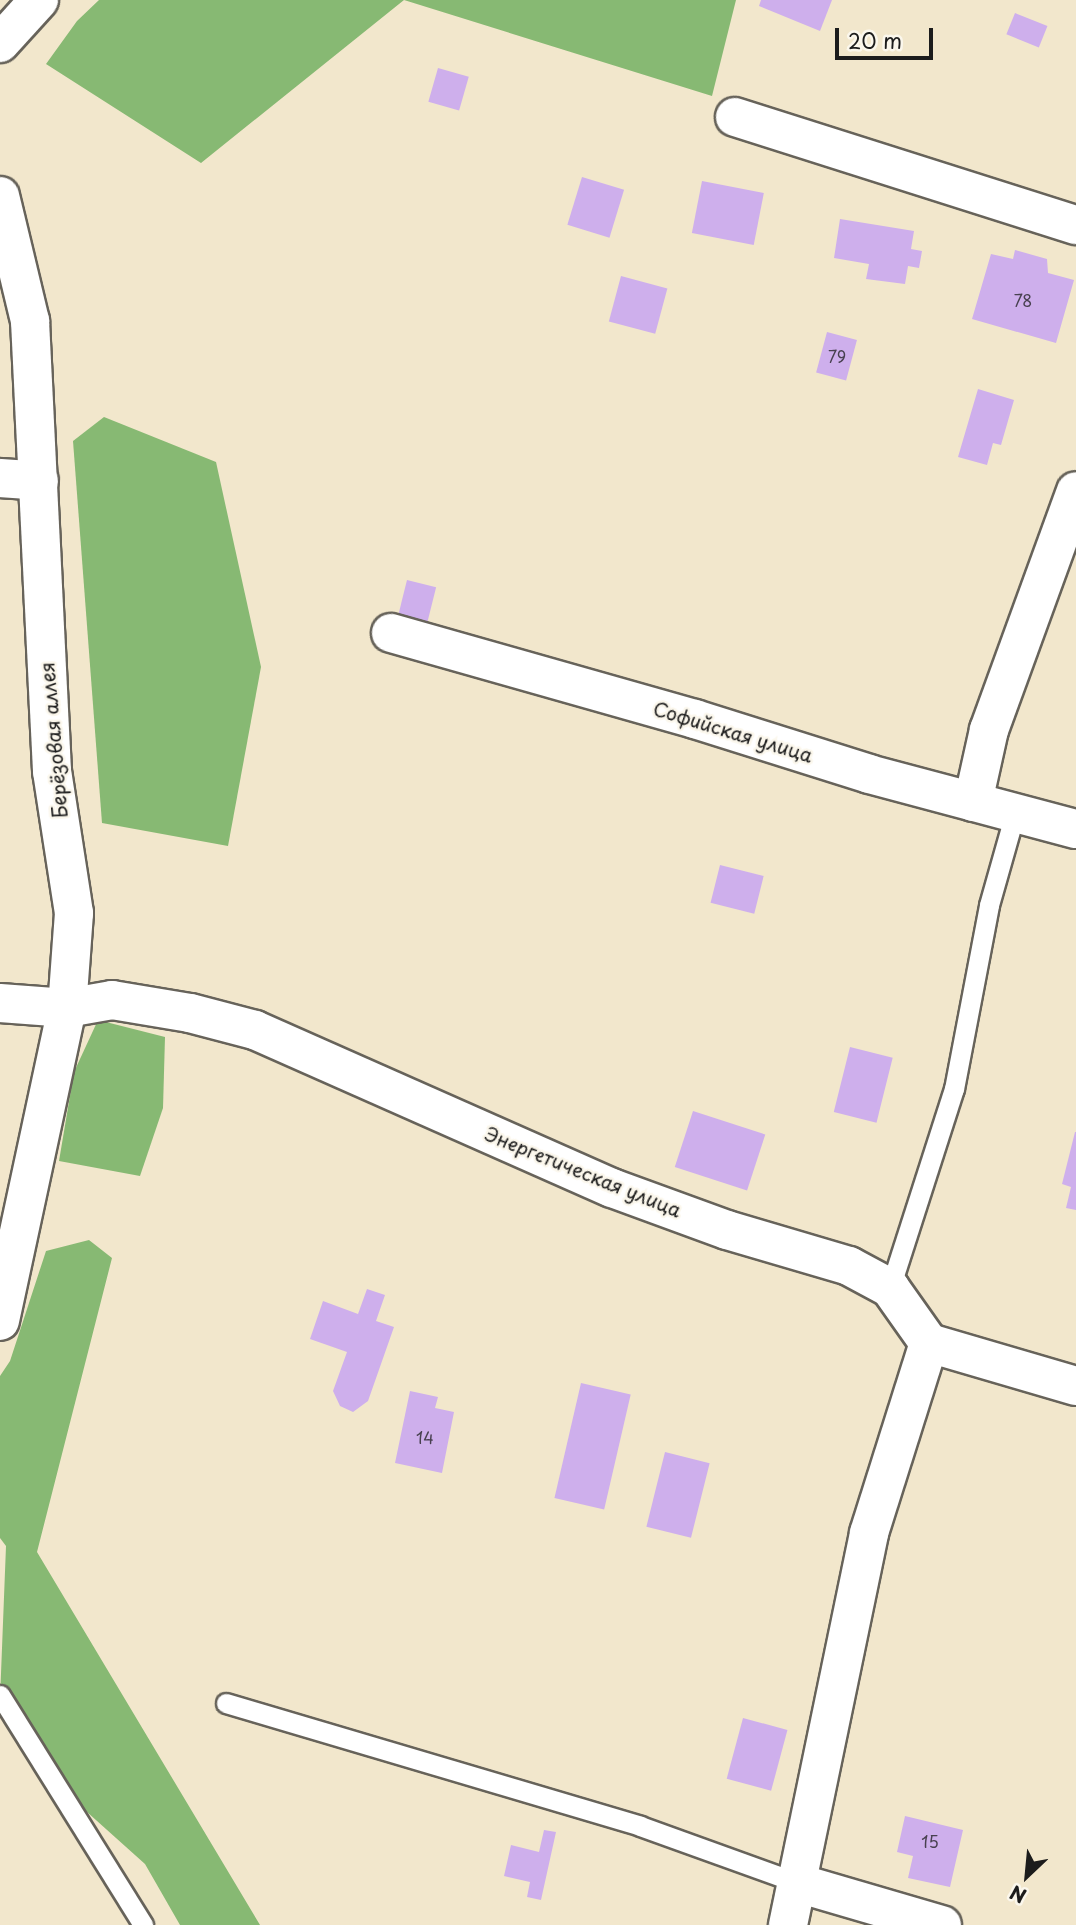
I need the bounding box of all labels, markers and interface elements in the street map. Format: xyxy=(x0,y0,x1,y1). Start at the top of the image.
scale bar xyxy=(838,14,936,58)
text: 20 m xyxy=(848,24,902,56)
house number: 78 xyxy=(1014,290,1032,310)
house number: 79 xyxy=(828,346,846,366)
street label: Берёзовая аллея xyxy=(36,661,72,819)
street label: Софийская улица xyxy=(650,697,816,767)
street label: Энергетическая улица xyxy=(481,1122,685,1222)
house number: 14 xyxy=(416,1427,434,1447)
house number: 15 xyxy=(921,1831,939,1851)
north arrow xyxy=(992,1841,1062,1911)
text: N xyxy=(1005,1879,1031,1911)

